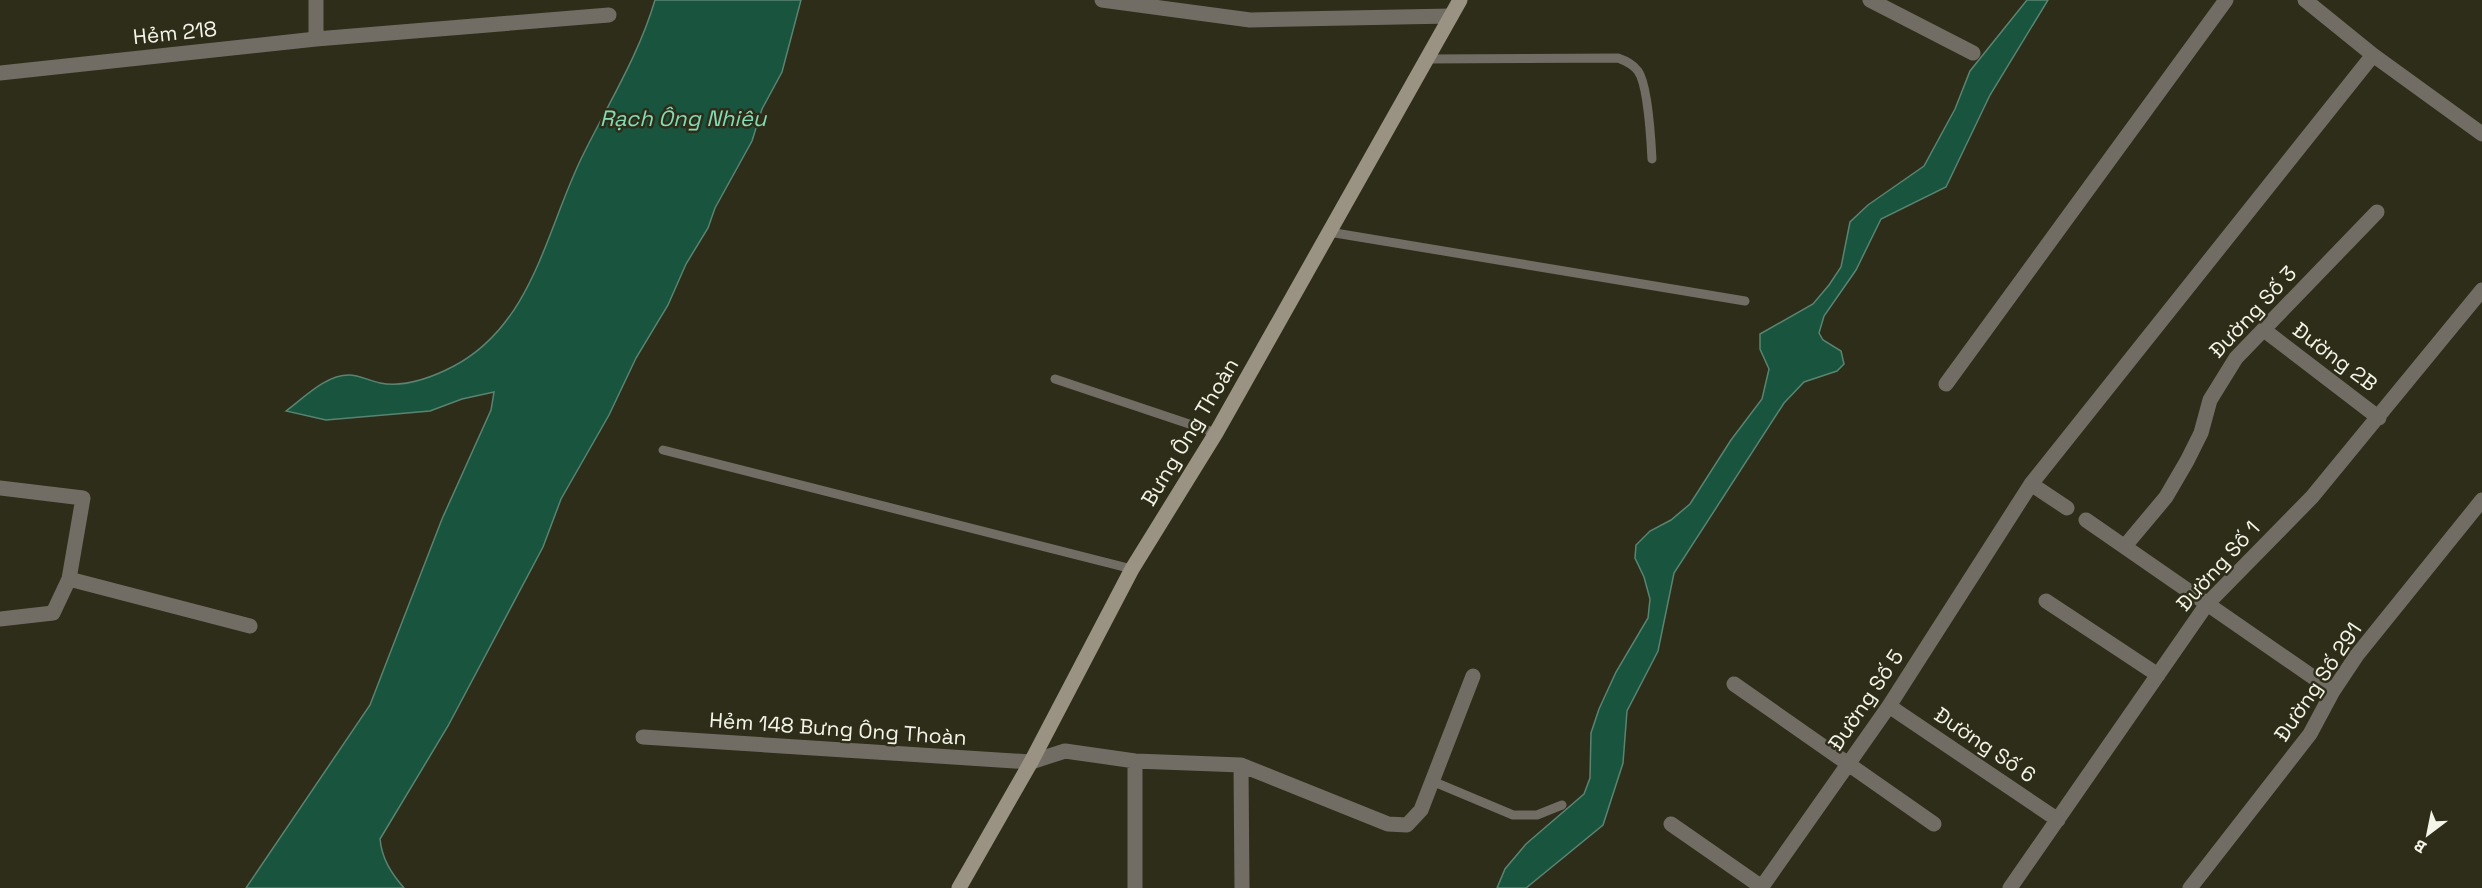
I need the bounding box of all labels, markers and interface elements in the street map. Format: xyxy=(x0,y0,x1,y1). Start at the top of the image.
street label: Hẻm 218 xyxy=(132,15,218,50)
water label: Rạch Ông Nhiêu xyxy=(600,104,768,132)
street label: Đường Số 3 xyxy=(2203,260,2302,363)
street label: Đường 2B xyxy=(2288,316,2383,397)
street label: Bưng Ông Thoàn xyxy=(1135,353,1244,511)
street label: Đường Số 1 xyxy=(2170,515,2265,616)
street label: Đường Số 291 xyxy=(2268,617,2367,746)
street label: Đường Số 5 xyxy=(1822,644,1909,755)
street label: Đường Số 6 xyxy=(1930,701,2041,788)
street label: Hẻm 148 Bưng Ông Thoàn xyxy=(708,706,968,751)
north arrow xyxy=(2398,804,2458,864)
text: B xyxy=(2410,835,2430,858)

